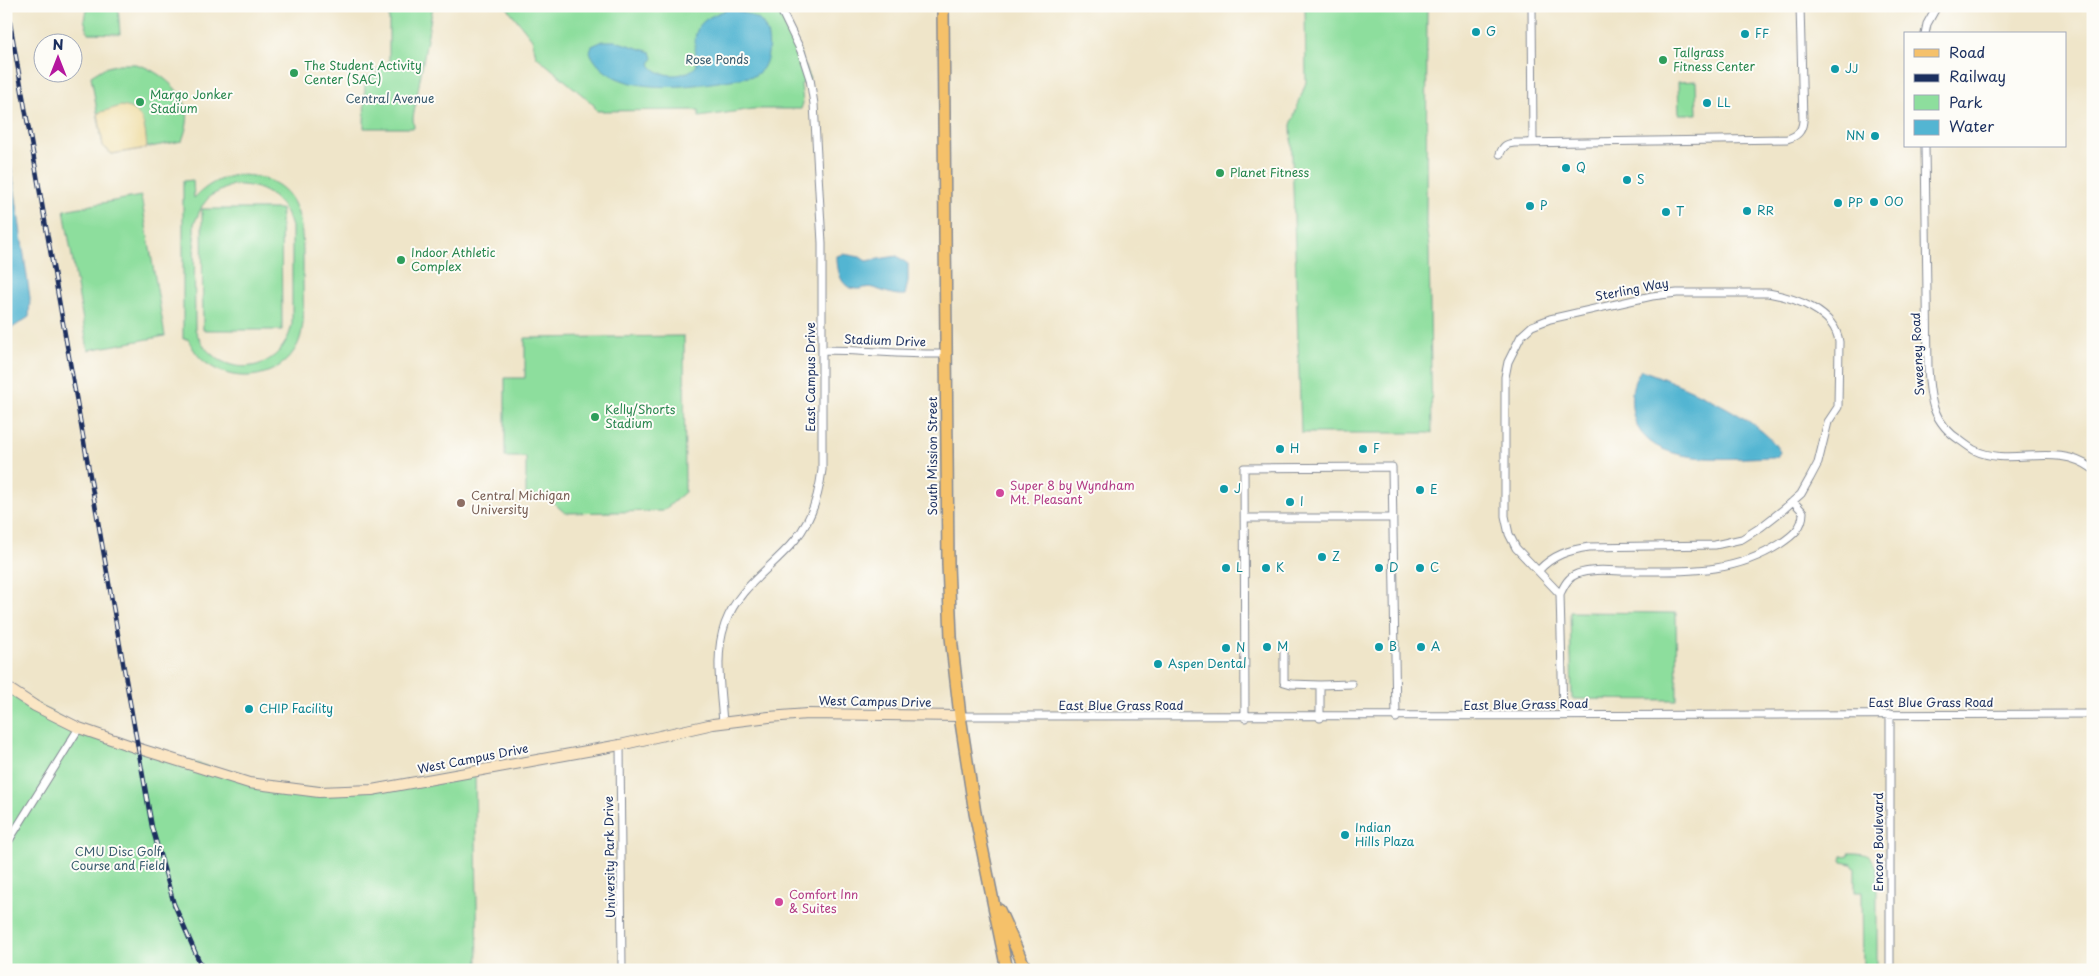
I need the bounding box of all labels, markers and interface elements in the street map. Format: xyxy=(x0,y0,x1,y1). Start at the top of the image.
place label: G xyxy=(1486,22,1496,40)
place label: FF xyxy=(1755,24,1769,42)
marker: G xyxy=(1470,26,1482,38)
marker: FF xyxy=(1739,28,1751,40)
north arrow xyxy=(32,32,82,82)
legend xyxy=(1904,32,2066,148)
text: N xyxy=(52,34,64,55)
text: Road xyxy=(1949,40,1985,63)
place label: Tallgrass Fitness Center xyxy=(1673,43,1755,75)
park label: Rose Ponds xyxy=(685,50,749,68)
marker: Tallgrass Fitness Center xyxy=(1657,54,1669,66)
place label: The Student Activity Center (SAC) xyxy=(304,56,422,88)
place label: JJ xyxy=(1845,59,1858,77)
marker: JJ xyxy=(1829,63,1841,75)
text: Railway xyxy=(1949,64,2006,87)
marker: The Student Activity Center (SAC) xyxy=(288,67,300,79)
place label: Margo Jonker Stadium xyxy=(150,85,233,117)
park label: Central Avenue xyxy=(346,89,434,107)
text: Park xyxy=(1949,90,1983,113)
place label: LL xyxy=(1717,93,1731,111)
marker: Margo Jonker Stadium xyxy=(134,96,146,108)
marker: LL xyxy=(1701,97,1713,109)
text: Water xyxy=(1949,114,1994,137)
place label: NN xyxy=(1846,126,1865,144)
marker: NN xyxy=(1869,130,1881,142)
place label: Q xyxy=(1576,158,1586,176)
marker: Q xyxy=(1560,162,1572,174)
place label: Planet Fitness xyxy=(1230,163,1310,181)
marker: Planet Fitness xyxy=(1214,167,1226,179)
place label: S xyxy=(1637,170,1644,188)
marker: S xyxy=(1621,174,1633,186)
place label: OO xyxy=(1884,192,1904,210)
place label: PP xyxy=(1848,193,1863,211)
place label: P xyxy=(1540,196,1547,214)
marker: OO xyxy=(1868,196,1880,208)
marker: PP xyxy=(1832,197,1844,209)
marker: P xyxy=(1524,200,1536,212)
place label: RR xyxy=(1757,201,1774,219)
place label: T xyxy=(1676,202,1685,220)
marker: RR xyxy=(1741,205,1753,217)
marker: T xyxy=(1660,206,1672,218)
place label: Indoor Athletic Complex xyxy=(411,243,496,275)
marker: Indoor Athletic Complex xyxy=(395,254,407,266)
street label: Sterling Way xyxy=(1594,273,1670,305)
street label: Sweeney Road xyxy=(1906,312,1928,396)
street label: East Campus Drive xyxy=(801,322,819,432)
street label: Stadium Drive xyxy=(844,330,926,350)
street label: South Mission Street xyxy=(923,396,941,515)
place label: Kelly/Shorts Stadium xyxy=(605,400,676,432)
marker: Kelly/Shorts Stadium xyxy=(589,411,601,423)
place label: H xyxy=(1290,439,1299,457)
place label: F xyxy=(1373,439,1380,457)
marker: H xyxy=(1274,443,1286,455)
marker: F xyxy=(1357,443,1369,455)
place label: Super 8 by Wyndham Mt. Pleasant xyxy=(1010,476,1135,508)
place label: J xyxy=(1234,479,1241,497)
place label: E xyxy=(1430,480,1438,498)
marker: J xyxy=(1218,483,1230,495)
marker: E xyxy=(1414,484,1426,496)
place label: Central Michigan University xyxy=(471,486,570,518)
marker: Super 8 by Wyndham Mt. Pleasant xyxy=(994,487,1006,499)
place label: I xyxy=(1300,492,1304,510)
marker: I xyxy=(1284,496,1296,508)
marker: Central Michigan University xyxy=(455,497,467,509)
place label: Z xyxy=(1332,547,1340,565)
marker: Z xyxy=(1316,551,1328,563)
place label: L xyxy=(1236,558,1243,576)
place label: K xyxy=(1276,558,1284,576)
place label: D xyxy=(1389,558,1399,576)
place label: C xyxy=(1430,558,1439,576)
marker: L xyxy=(1220,562,1232,574)
marker: K xyxy=(1260,562,1272,574)
marker: D xyxy=(1373,562,1385,574)
marker: C xyxy=(1414,562,1426,574)
place label: M xyxy=(1277,637,1288,655)
place label: B xyxy=(1389,637,1397,655)
place label: A xyxy=(1431,637,1440,655)
place label: N xyxy=(1236,638,1245,656)
marker: M xyxy=(1261,641,1273,653)
marker: B xyxy=(1373,641,1385,653)
marker: A xyxy=(1415,641,1427,653)
marker: N xyxy=(1220,642,1232,654)
place label: Aspen Dental xyxy=(1168,654,1246,672)
marker: Aspen Dental xyxy=(1152,658,1164,670)
street label: West Campus Drive xyxy=(819,691,932,711)
street label: East Blue Grass Road xyxy=(1868,693,1994,711)
street label: East Blue Grass Road xyxy=(1463,694,1589,714)
street label: East Blue Grass Road xyxy=(1058,696,1184,714)
place label: CHIP Facility xyxy=(259,699,333,717)
marker: CHIP Facility xyxy=(243,703,255,715)
street label: West Campus Drive xyxy=(416,738,530,778)
street label: Encore Boulevard xyxy=(1869,792,1887,891)
street label: University Park Drive xyxy=(599,796,619,918)
place label: Indian Hills Plaza xyxy=(1355,818,1415,850)
marker: Indian Hills Plaza xyxy=(1339,829,1351,841)
park label: CMU Disc Golf Course and Field xyxy=(71,842,165,874)
place label: Comfort Inn & Suites xyxy=(789,885,858,917)
marker: Comfort Inn & Suites xyxy=(773,896,785,908)

